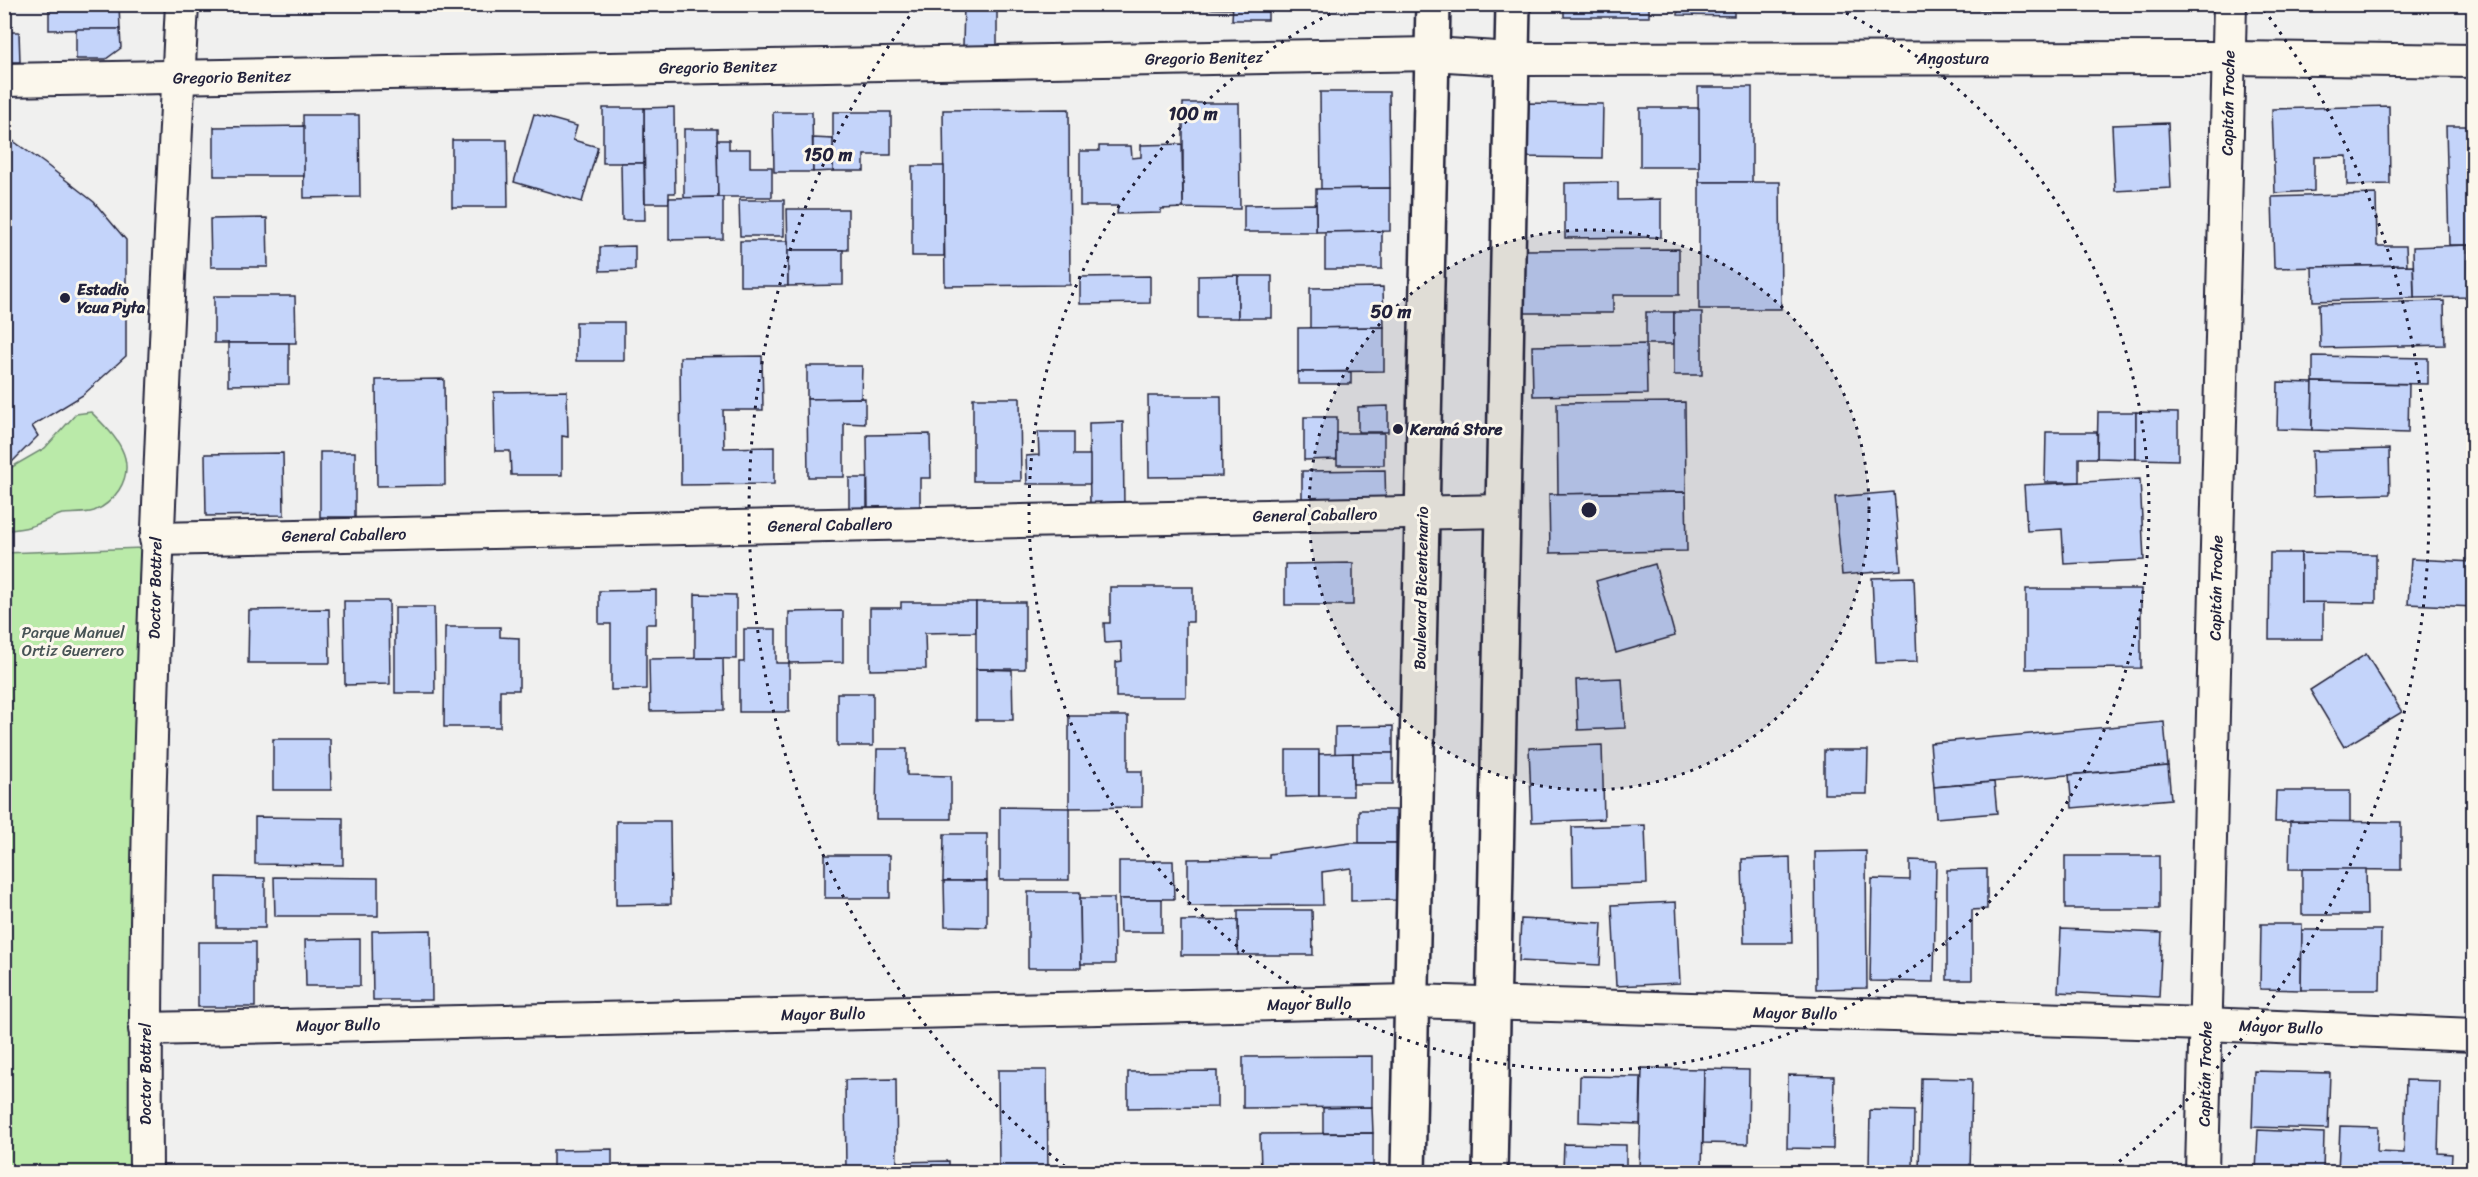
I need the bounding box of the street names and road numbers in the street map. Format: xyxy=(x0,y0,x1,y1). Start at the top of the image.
street label: Gregorio Benitez xyxy=(1145,42,1264,74)
street label: Angostura xyxy=(1916,44,1989,73)
street label: Capitán Troche xyxy=(2213,50,2243,156)
street label: Gregorio Benitez xyxy=(659,51,778,83)
street label: Gregorio Benitez xyxy=(173,61,292,93)
street label: General Caballero xyxy=(1252,499,1378,531)
street label: Boulevard Bicentenario xyxy=(1405,506,1437,670)
street label: General Caballero xyxy=(767,509,893,541)
street label: General Caballero xyxy=(281,519,407,551)
street label: Capitán Troche xyxy=(2201,535,2231,641)
street label: Doctor Bottrel xyxy=(140,536,170,639)
street label: Mayor Bullo xyxy=(1267,989,1351,1019)
street label: Mayor Bullo xyxy=(1753,998,1837,1028)
street label: Mayor Bullo xyxy=(781,999,865,1029)
street label: Mayor Bullo xyxy=(296,1010,380,1040)
street label: Mayor Bullo xyxy=(2238,1011,2324,1043)
street label: Capitán Troche xyxy=(2190,1021,2220,1127)
street label: Doctor Bottrel xyxy=(131,1023,160,1125)

